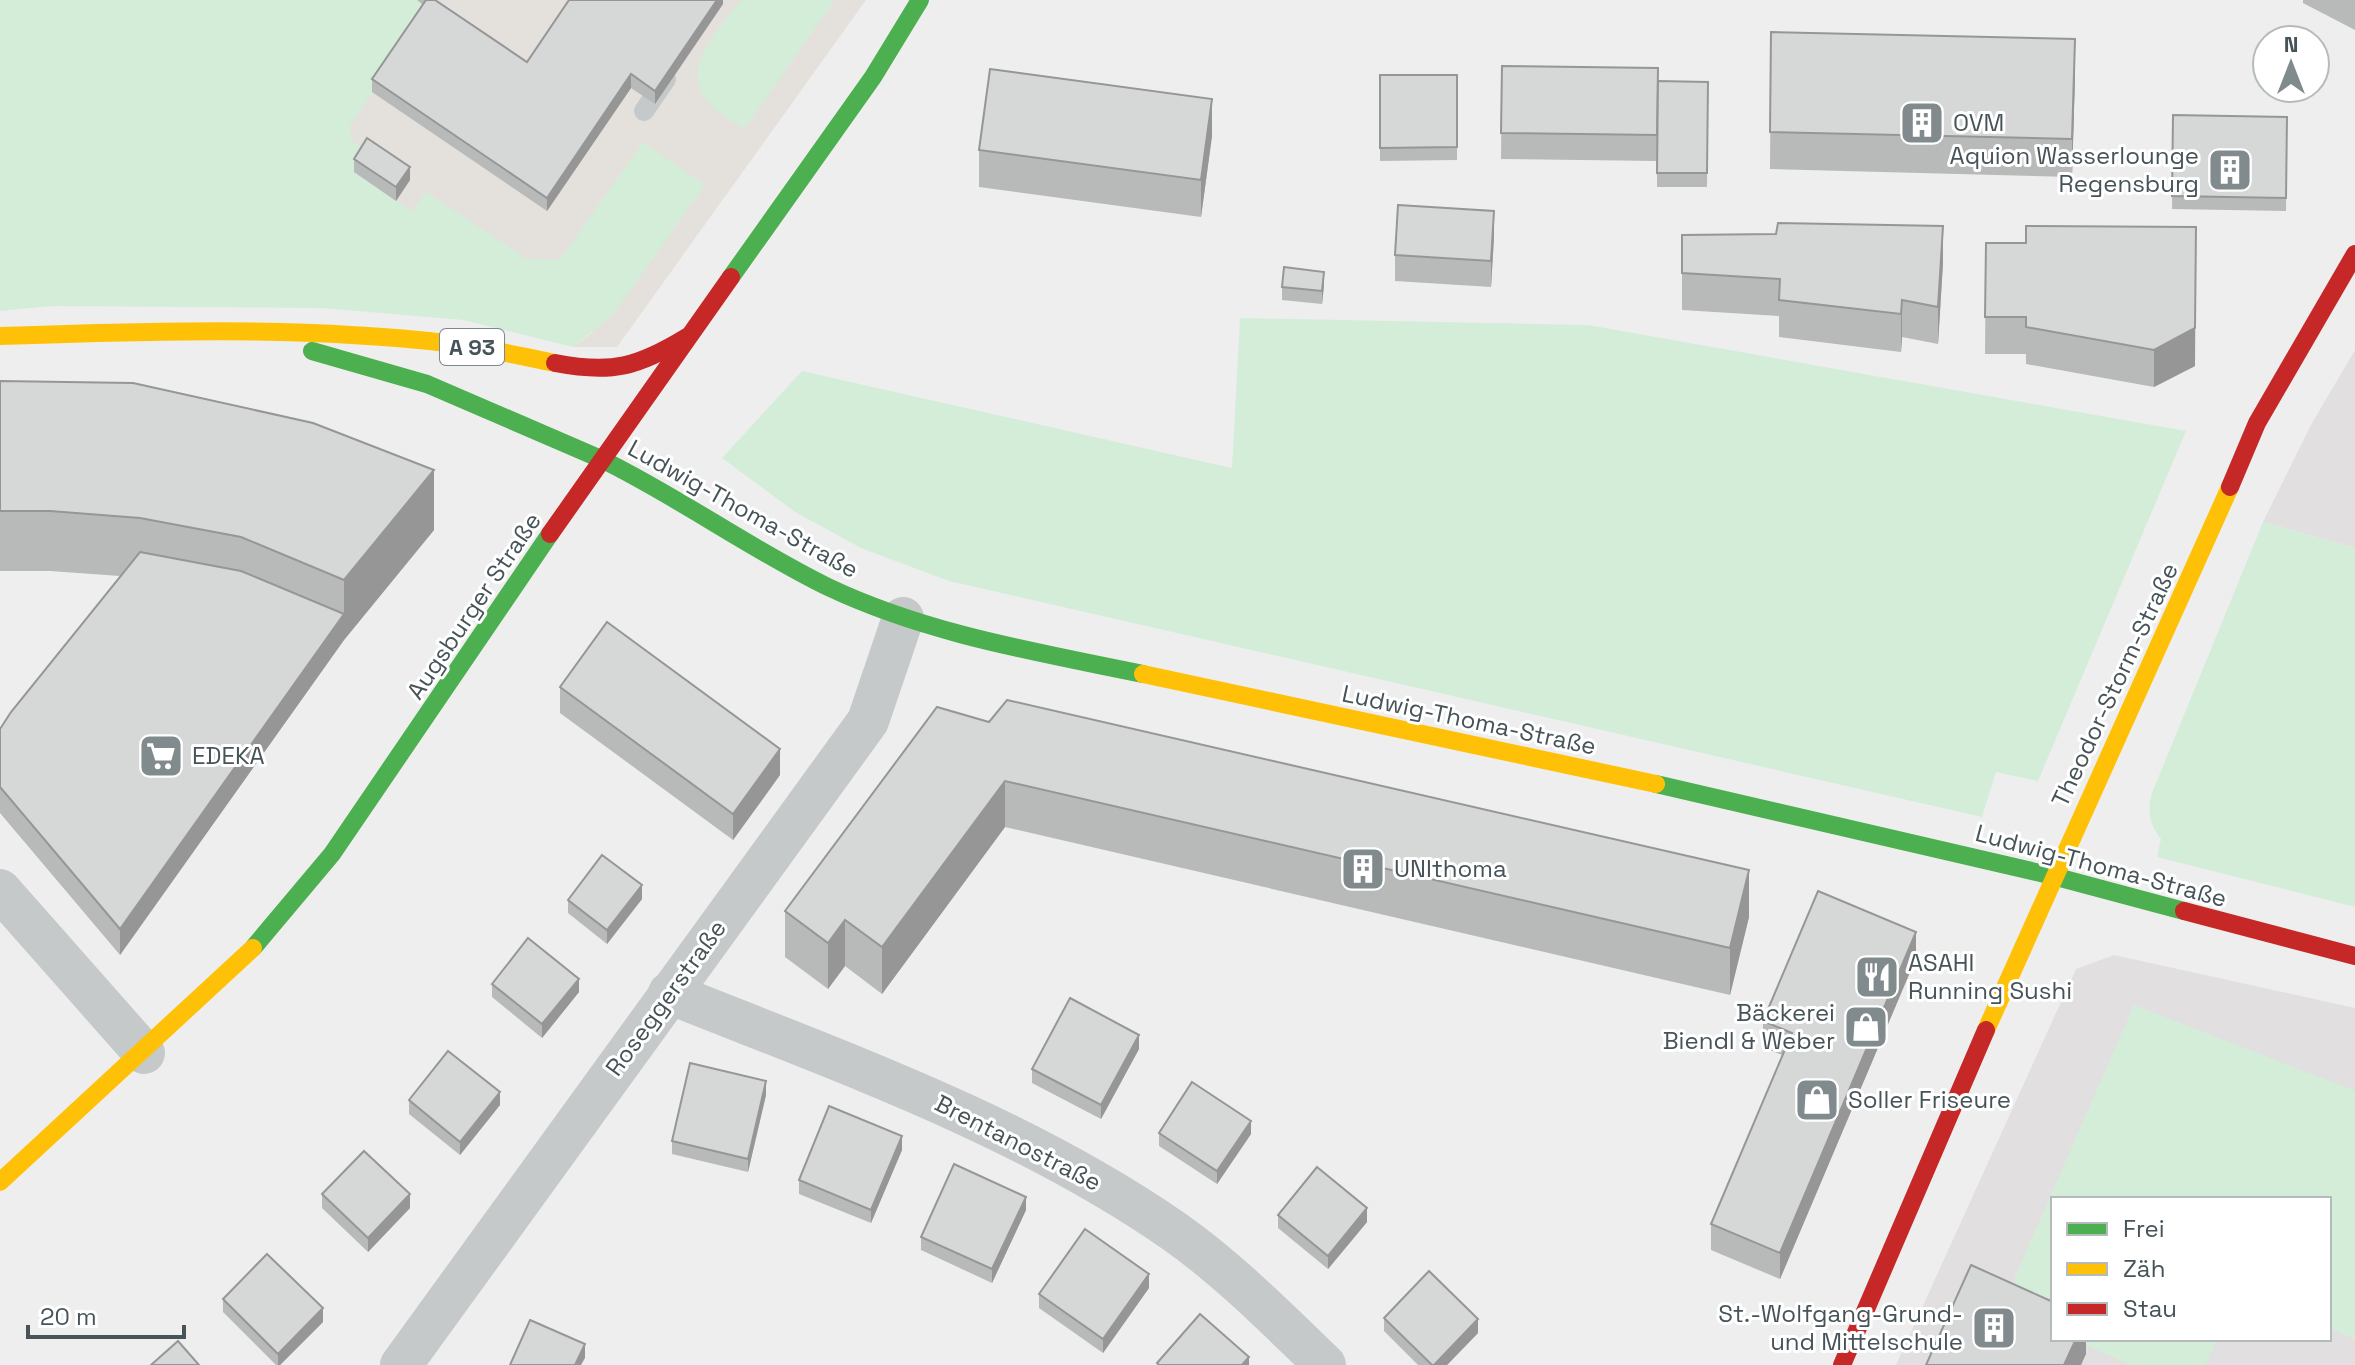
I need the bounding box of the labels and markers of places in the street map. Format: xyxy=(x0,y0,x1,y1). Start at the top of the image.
building icon: OVM xyxy=(1898,99,1946,147)
place label: OVM xyxy=(1953,107,2004,138)
place label: Aquion Wasserlounge Regensburg xyxy=(1950,140,2199,199)
building icon: Aquion Wasserlounge Regensburg xyxy=(2206,146,2254,194)
supermarket icon: EDEKA xyxy=(137,732,185,780)
place label: EDEKA xyxy=(192,740,265,771)
building icon: UNIthoma xyxy=(1339,845,1387,893)
place label: UNIthoma xyxy=(1394,853,1507,884)
place label: ASAHI Running Sushi xyxy=(1908,947,2072,1006)
restaurant icon: ASAHI Running Sushi xyxy=(1853,953,1901,1001)
place label: Bäckerei Biendl & Weber xyxy=(1663,997,1835,1056)
shop icon: Bäckerei Biendl & Weber xyxy=(1842,1003,1890,1051)
shop icon: Soller Friseure xyxy=(1793,1076,1841,1124)
place label: Soller Friseure xyxy=(1848,1084,2011,1115)
place label: St.-Wolfgang-Grund- und Mittelschule xyxy=(1718,1298,1963,1357)
building icon: St.-Wolfgang-Grund- und Mittelschule xyxy=(1970,1304,2018,1352)

